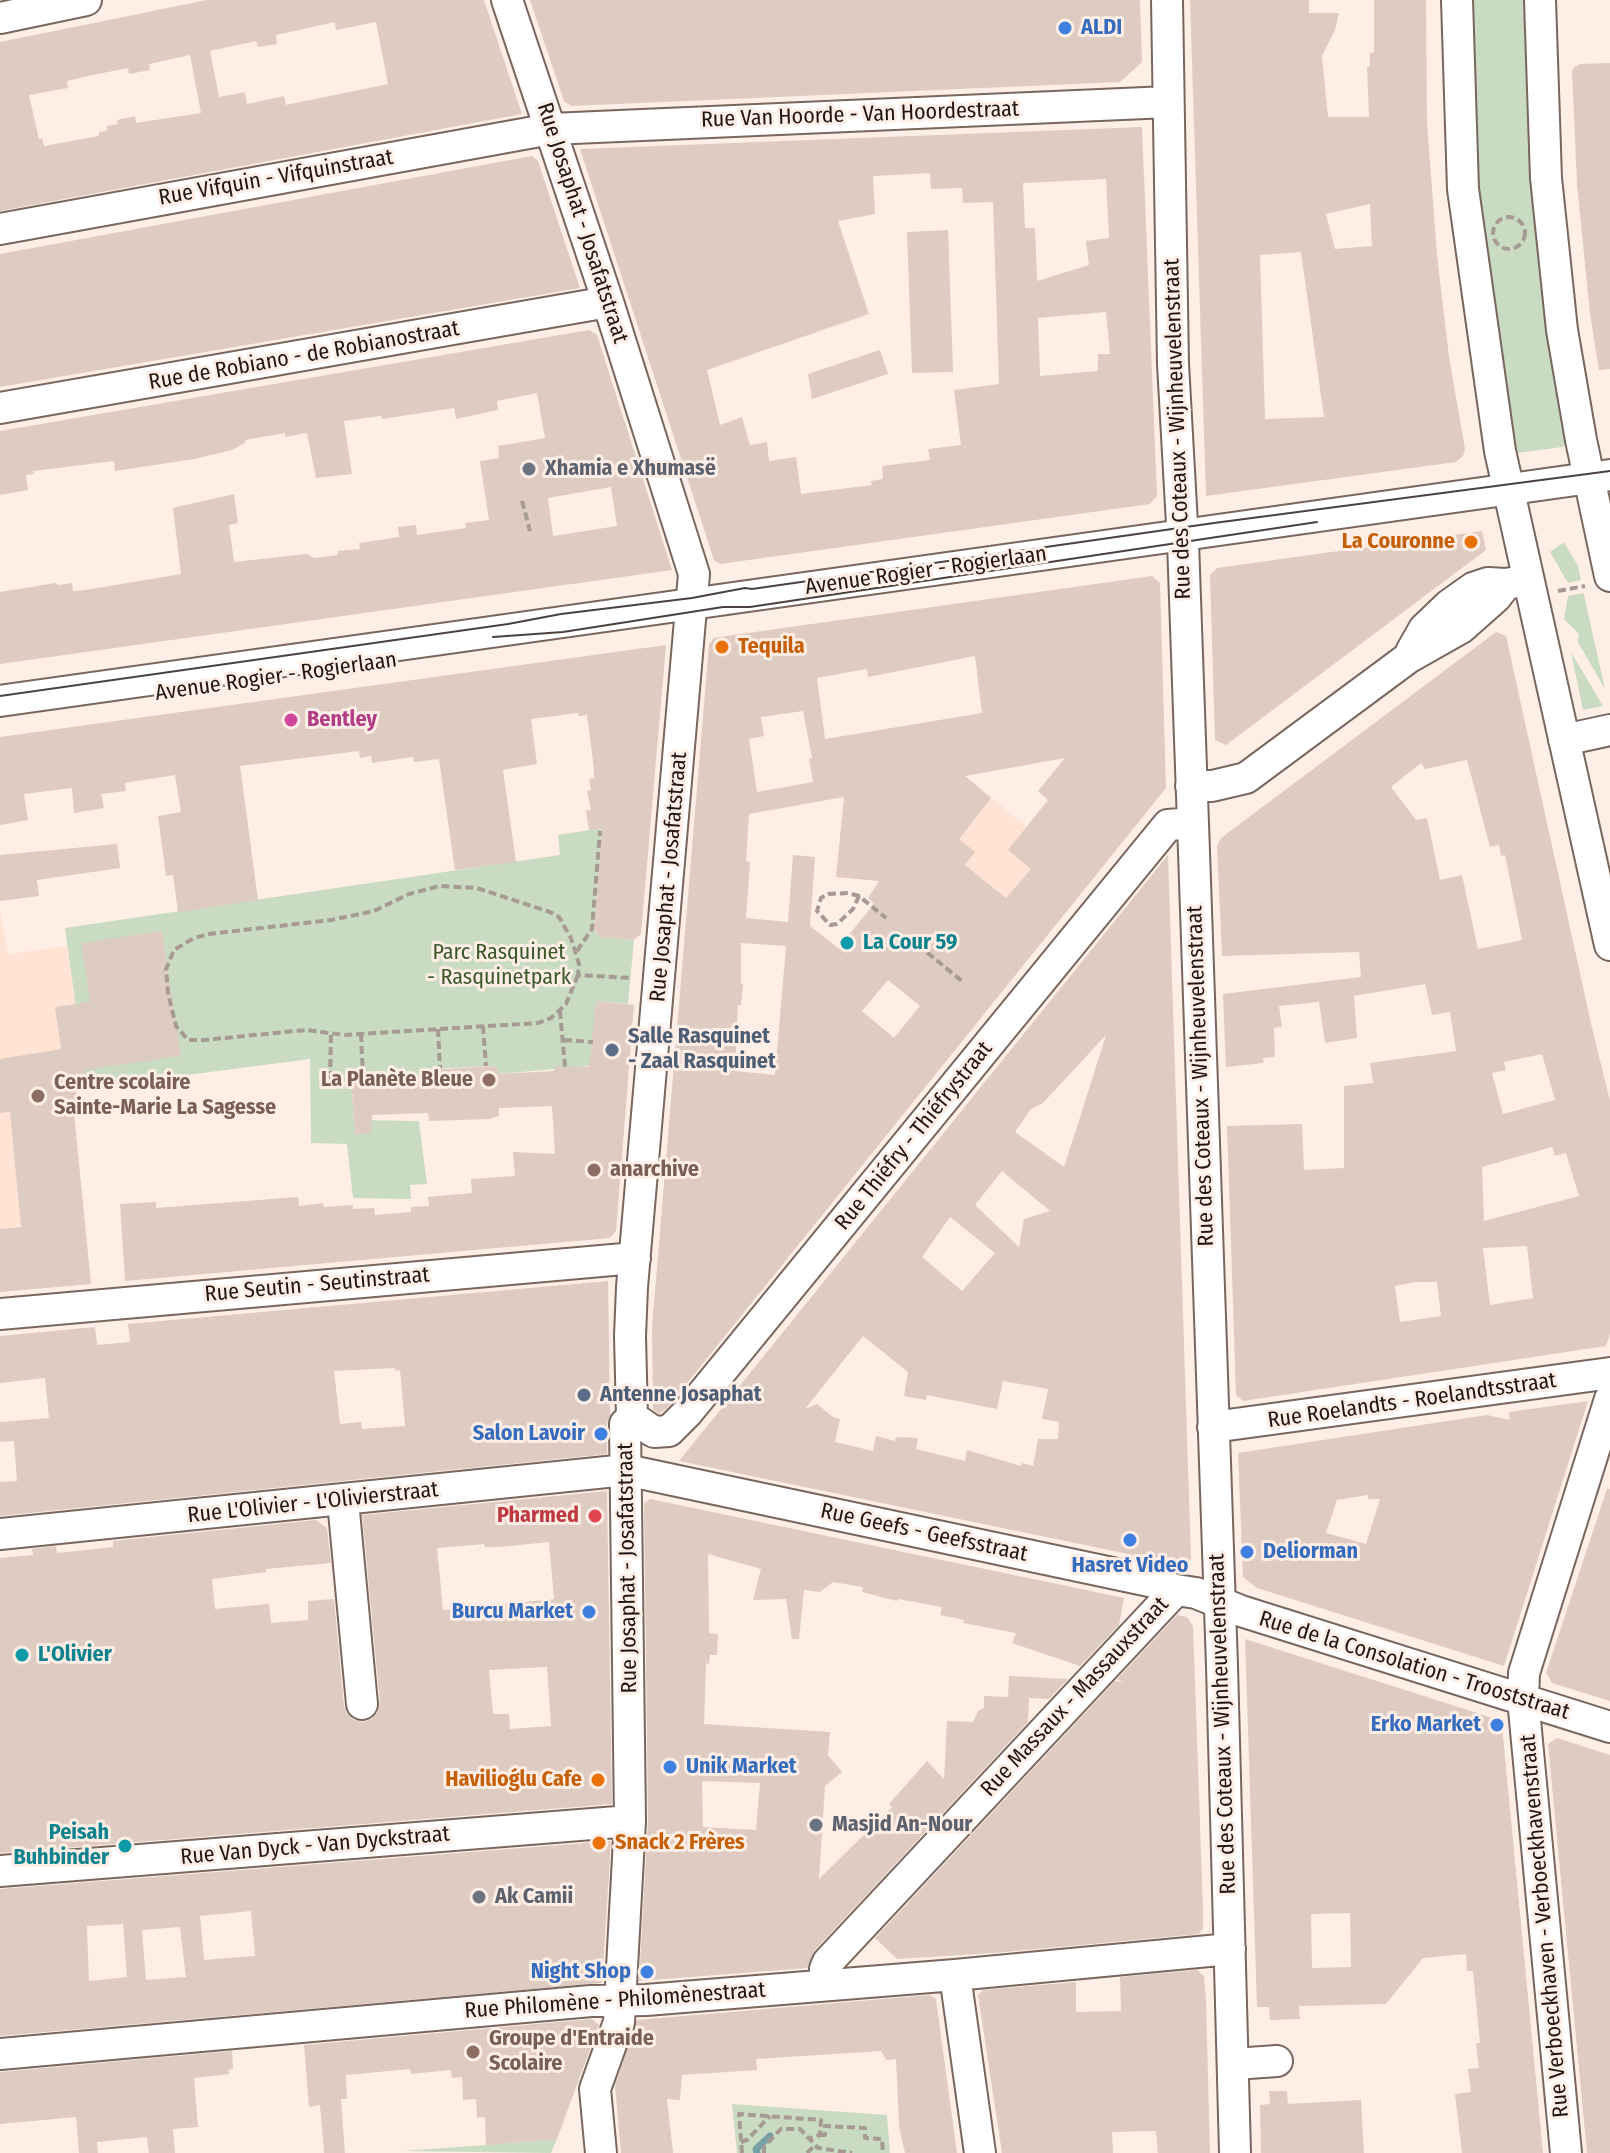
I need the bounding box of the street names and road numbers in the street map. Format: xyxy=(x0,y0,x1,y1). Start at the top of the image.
street label: Rue Van Hoorde - Van Hoordestraat xyxy=(700,96,1020,134)
street label: Rue Josaphat - Josafatstraat xyxy=(531,100,633,346)
street label: Rue Vifquin - Vifquinstraat xyxy=(157,144,395,212)
street label: Rue des Coteaux - Wijnheuvelenstraat xyxy=(1159,258,1197,600)
street label: Rue de Robiano - de Robianostraat xyxy=(147,316,461,396)
street label: Avenue Rogier - Rogierlaan xyxy=(803,541,1049,601)
street label: Avenue Rogier - Rogierlaan xyxy=(153,647,399,707)
street label: Rue Josaphat - Josafatstraat xyxy=(645,751,693,1003)
street label: Rue des Coteaux - Wijnheuvelenstraat xyxy=(1182,905,1220,1247)
street label: Rue Thiéfry - Thiéfrystraat xyxy=(830,1036,998,1236)
street label: Rue Seutin - Seutinstraat xyxy=(204,1262,430,1308)
street label: Rue Roelandts - Roelandtsstraat xyxy=(1266,1368,1558,1434)
street label: Rue Josaphat - Josafatstraat xyxy=(613,1442,643,1694)
street label: Rue L'Olivier - L'Olivierstraat xyxy=(186,1477,440,1529)
street label: Rue Geefs - Geefsstraat xyxy=(818,1498,1030,1568)
street label: Rue des Coteaux - Wijnheuvelenstraat xyxy=(1204,1553,1242,1895)
street label: Rue Massaux - Massauxstraat xyxy=(976,1592,1174,1802)
street label: Rue de la Consolation - Trooststraat xyxy=(1256,1606,1572,1726)
street label: Rue Verboeckhaven - Verboeckhavenstraat xyxy=(1515,1733,1575,2119)
street label: Rue Van Dyck - Van Dyckstraat xyxy=(179,1821,451,1871)
street label: Rue Philomène - Philomènestraat xyxy=(464,1977,766,2025)

